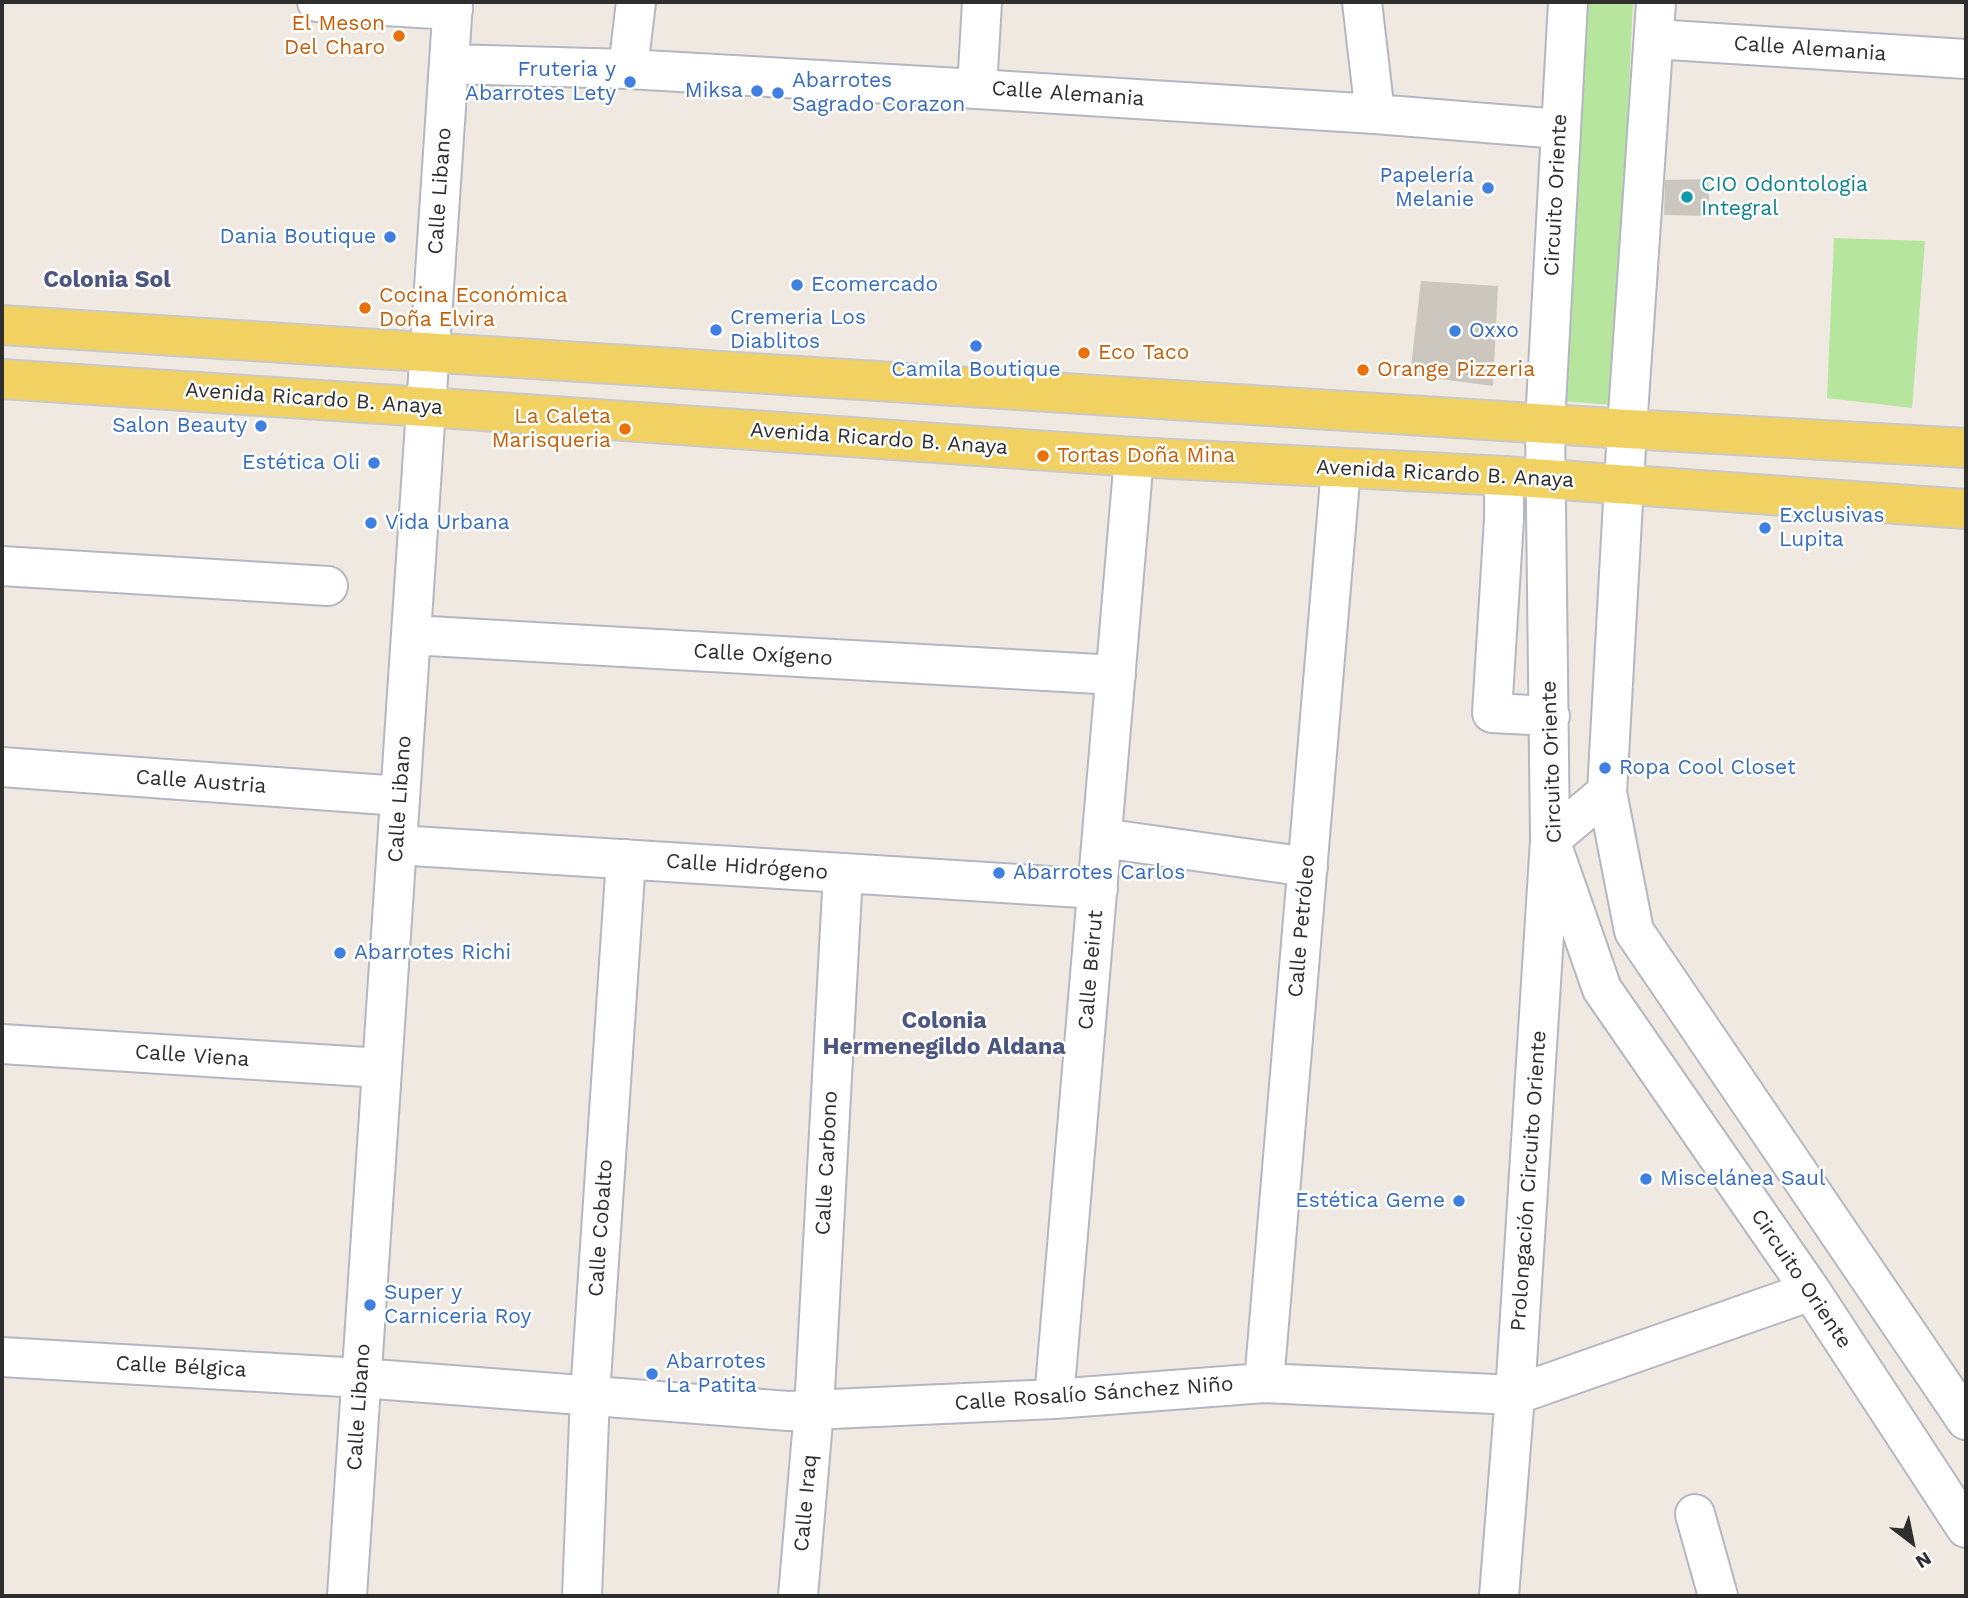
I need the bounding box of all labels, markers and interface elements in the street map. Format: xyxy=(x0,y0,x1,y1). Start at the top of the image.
place label: El Meson Del Charo xyxy=(284,11,385,61)
marker: El Meson Del Charo xyxy=(391,28,407,44)
street label: Calle Alemania xyxy=(1733,31,1887,67)
place label: Fruteria y Abarrotes Lety xyxy=(465,57,616,107)
place label: Abarrotes Sagrado Corazon xyxy=(792,68,965,118)
marker: Fruteria y Abarrotes Lety xyxy=(622,74,638,90)
street label: Calle Alemania xyxy=(991,76,1145,112)
place label: Miksa xyxy=(685,78,743,104)
marker: Miksa xyxy=(749,83,765,99)
marker: Abarrotes Sagrado Corazon xyxy=(770,85,786,101)
street label: Circuito Oriente xyxy=(1539,113,1573,277)
street label: Calle Libano xyxy=(423,127,457,255)
place label: Papelería Melanie xyxy=(1379,163,1474,213)
place label: CIO Odontologia Integral xyxy=(1701,172,1868,222)
marker: Papelería Melanie xyxy=(1480,180,1496,196)
marker: CIO Odontologia Integral xyxy=(1679,189,1695,205)
place label: Dania Boutique xyxy=(219,224,376,250)
marker: Dania Boutique xyxy=(382,229,398,245)
district label: Colonia Sol xyxy=(43,266,171,294)
place label: Ecomercado xyxy=(811,272,938,298)
marker: Ecomercado xyxy=(789,277,805,293)
place label: Cocina Económica Doña Elvira xyxy=(379,283,568,333)
marker: Cocina Económica Doña Elvira xyxy=(357,300,373,316)
place label: Cremeria Los Diablitos xyxy=(730,305,866,355)
place label: Oxxo xyxy=(1469,318,1519,344)
marker: Cremeria Los Diablitos xyxy=(708,322,724,338)
marker: Oxxo xyxy=(1447,323,1463,339)
marker: Camila Boutique xyxy=(968,338,984,354)
place label: Eco Taco xyxy=(1098,340,1189,366)
marker: Eco Taco xyxy=(1076,345,1092,361)
place label: Camila Boutique xyxy=(891,357,1061,383)
place label: Orange Pizzeria xyxy=(1377,357,1535,383)
marker: Orange Pizzeria xyxy=(1355,362,1371,378)
street label: Avenida Ricardo B. Anaya xyxy=(184,377,444,421)
place label: La Caleta Marisqueria xyxy=(492,404,611,454)
place label: Salon Beauty xyxy=(112,413,247,439)
street label: Avenida Ricardo B. Anaya xyxy=(749,417,1009,461)
marker: Salon Beauty xyxy=(253,418,269,434)
marker: La Caleta Marisqueria xyxy=(617,421,633,437)
place label: Tortas Doña Mina xyxy=(1057,443,1235,469)
marker: Tortas Doña Mina xyxy=(1035,448,1051,464)
place label: Estética Oli xyxy=(242,450,360,476)
marker: Estética Oli xyxy=(366,455,382,471)
street label: Avenida Ricardo B. Anaya xyxy=(1315,455,1575,493)
place label: Exclusivas Lupita xyxy=(1779,503,1885,553)
place label: Vida Urbana xyxy=(385,510,510,536)
marker: Vida Urbana xyxy=(363,515,379,531)
marker: Exclusivas Lupita xyxy=(1757,520,1773,536)
street label: Calle Oxígeno xyxy=(693,639,833,671)
street label: Circuito Oriente xyxy=(1537,680,1567,844)
street label: Calle Libano xyxy=(383,735,417,863)
place label: Ropa Cool Closet xyxy=(1619,755,1796,781)
marker: Ropa Cool Closet xyxy=(1597,760,1613,776)
street label: Calle Austria xyxy=(135,765,267,799)
street label: Calle Hidrógeno xyxy=(665,849,829,885)
street label: Calle Petróleo xyxy=(1283,853,1321,999)
place label: Abarrotes Carlos xyxy=(1013,860,1185,886)
marker: Abarrotes Carlos xyxy=(991,865,1007,881)
street label: Calle Beirut xyxy=(1073,909,1109,1031)
place label: Abarrotes Richi xyxy=(354,940,511,966)
marker: Abarrotes Richi xyxy=(332,945,348,961)
district label: Colonia Hermenegildo Aldana xyxy=(822,1007,1066,1061)
street label: Prolongación Circuito Oriente xyxy=(1506,1030,1552,1332)
street label: Calle Viena xyxy=(134,1039,250,1073)
street label: Calle Carbono xyxy=(811,1090,843,1236)
street label: Calle Cobalto xyxy=(584,1158,618,1298)
place label: Miscelánea Saul xyxy=(1660,1166,1825,1192)
marker: Miscelánea Saul xyxy=(1638,1171,1654,1187)
place label: Estética Geme xyxy=(1295,1188,1445,1214)
marker: Estética Geme xyxy=(1451,1193,1467,1209)
street label: Circuito Oriente xyxy=(1745,1205,1857,1353)
place label: Super y Carniceria Roy xyxy=(384,1280,531,1330)
marker: Super y Carniceria Roy xyxy=(362,1297,378,1313)
street label: Calle Libano xyxy=(342,1343,376,1471)
place label: Abarrotes La Patita xyxy=(666,1349,766,1399)
street label: Calle Bélgica xyxy=(115,1351,247,1383)
marker: Abarrotes La Patita xyxy=(644,1366,660,1382)
street label: Calle Rosalío Sánchez Niño xyxy=(954,1372,1234,1416)
street label: Calle Iraq xyxy=(789,1453,823,1553)
north arrow xyxy=(1877,1507,1947,1577)
text: N xyxy=(1911,1547,1935,1574)

